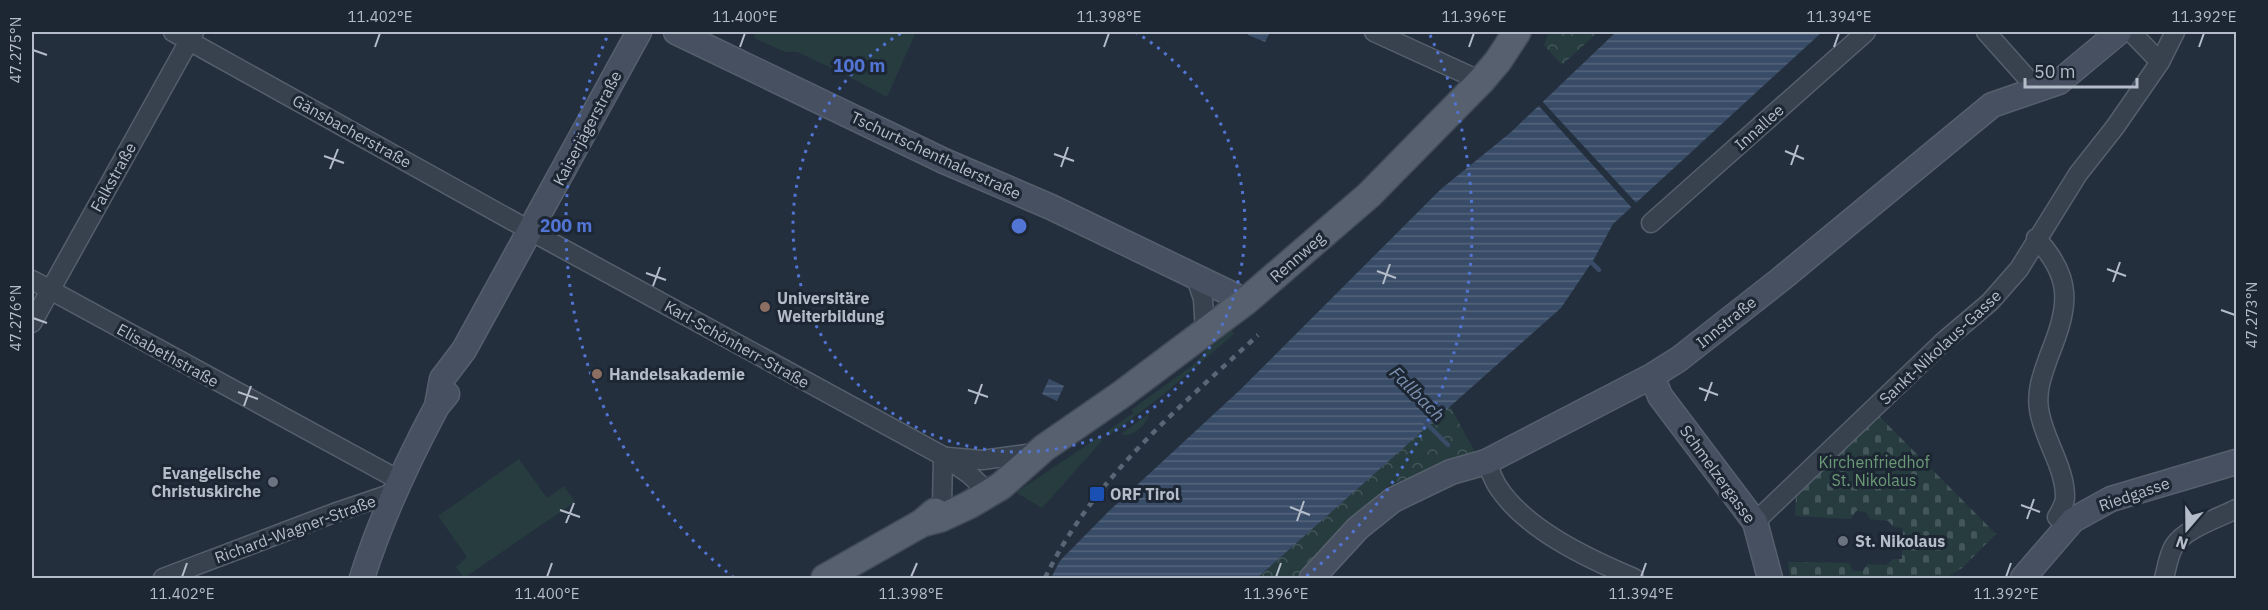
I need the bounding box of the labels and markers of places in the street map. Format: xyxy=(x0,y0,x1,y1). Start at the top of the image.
centre of rings xyxy=(1009,216,1029,236)
place label: Universitäre Weiterbildung xyxy=(777,288,884,326)
marker: Universitäre Weiterbildung xyxy=(758,300,772,314)
place label: Handelsakademie xyxy=(609,364,745,384)
marker: Handelsakademie xyxy=(590,367,604,381)
place label: Evangelische Christuskirche xyxy=(151,463,261,501)
marker: Evangelische Christuskirche xyxy=(266,475,280,489)
place label: ORF Tirol xyxy=(1110,484,1180,504)
marker: ORF Tirol xyxy=(1088,485,1106,503)
place label: St. Nikolaus xyxy=(1855,531,1945,551)
marker: St. Nikolaus xyxy=(1836,534,1850,548)

